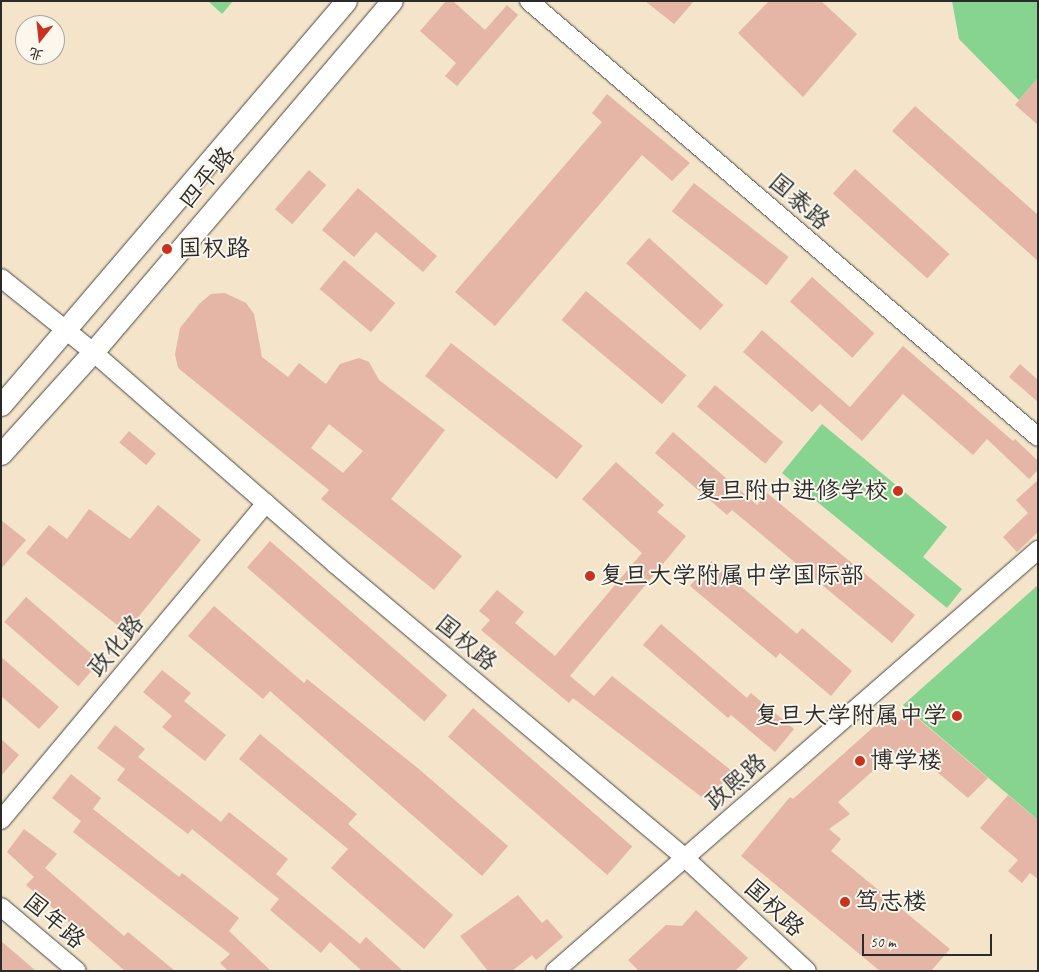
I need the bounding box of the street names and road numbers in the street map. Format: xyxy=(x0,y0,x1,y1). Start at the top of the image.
street label: 四平路 xyxy=(173,141,241,215)
street label: 国泰路 xyxy=(762,168,836,236)
street label: 政化路 xyxy=(82,609,150,683)
street label: 国权路 xyxy=(429,609,503,677)
street label: 政熙路 xyxy=(699,748,773,816)
street label: 国权路 xyxy=(738,873,810,943)
street label: 国年路 xyxy=(17,887,91,955)

